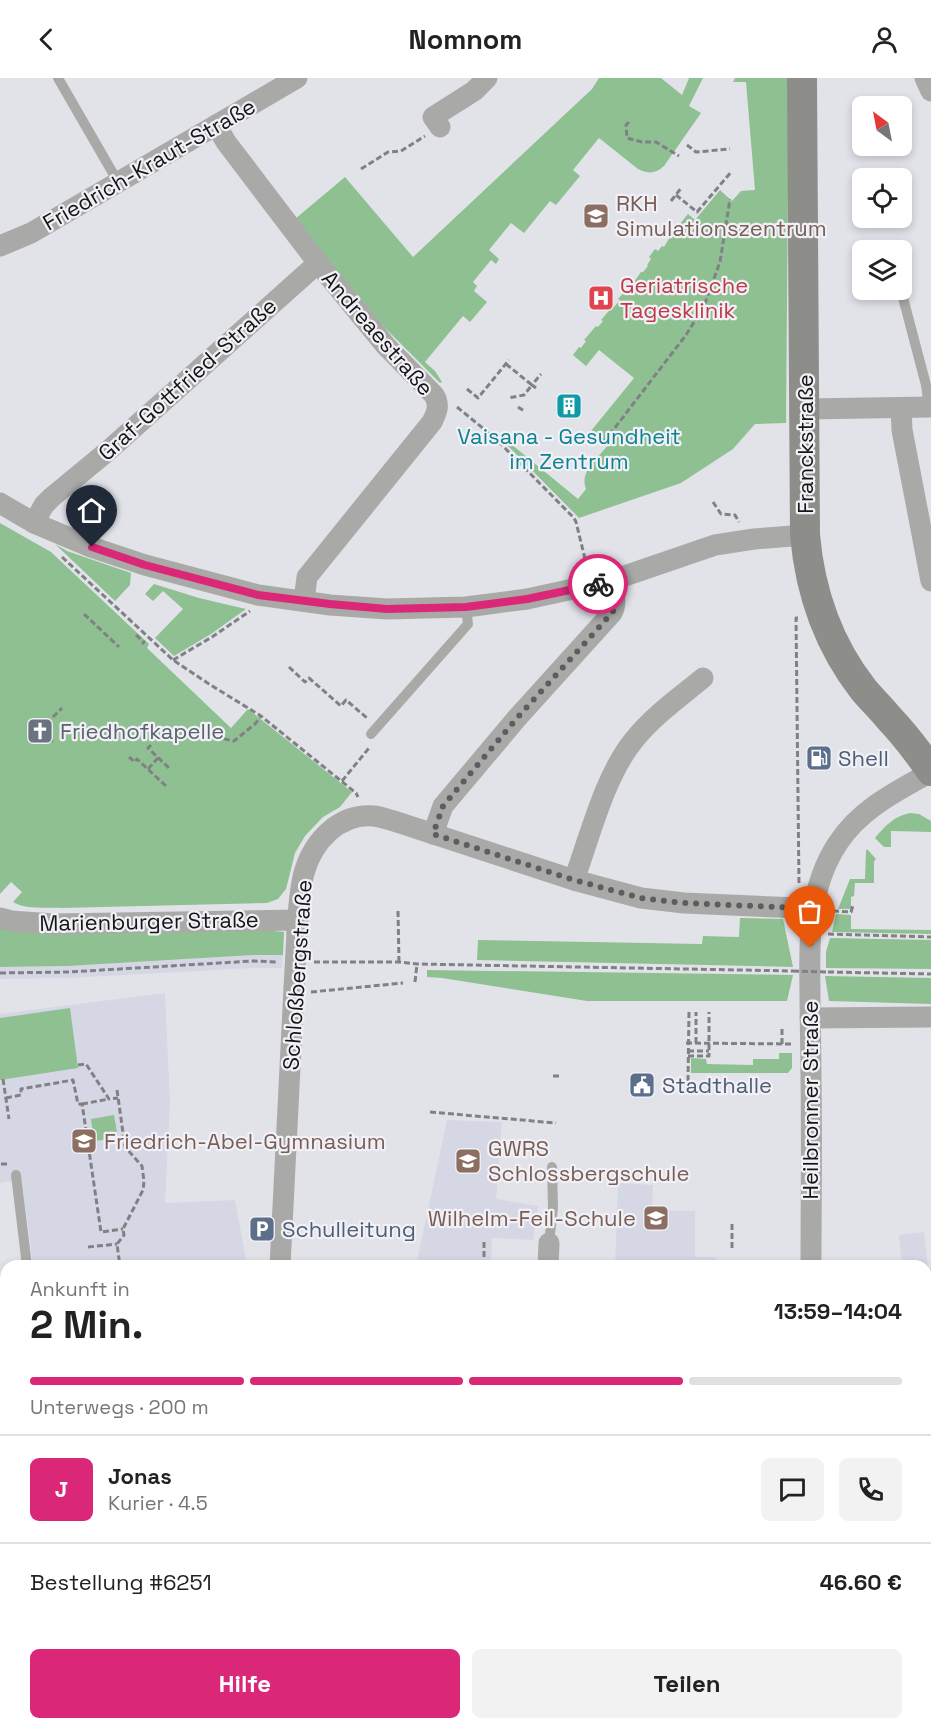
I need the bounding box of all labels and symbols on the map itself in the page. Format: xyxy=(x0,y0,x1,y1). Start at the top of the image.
street label: Friedrich-Kraut-Straße xyxy=(38,92,260,236)
north arrow xyxy=(852,96,912,156)
place label: RKH Simulationszentrum xyxy=(616,189,827,242)
school or university icon: RKH Simulationszentrum xyxy=(581,201,611,231)
street label: Andreaestraße xyxy=(316,265,440,401)
place label: Geriatrische Tagesklinik xyxy=(620,271,748,324)
hospital icon: Geriatrische Tagesklinik xyxy=(586,283,616,313)
street label: Graf-Gottfried-Straße xyxy=(92,291,282,467)
street label: Franckstraße xyxy=(791,374,819,514)
building icon: Vaisana - Gesundheit im Zentrum xyxy=(554,391,584,421)
place label: Vaisana - Gesundheit im Zentrum xyxy=(457,422,681,475)
pin xyxy=(66,485,117,547)
courier xyxy=(568,554,628,614)
church icon: Friedhofkapelle xyxy=(25,716,55,746)
place label: Friedhofkapelle xyxy=(60,717,224,745)
fuel station icon: Shell xyxy=(804,743,834,773)
place label: Shell xyxy=(838,744,889,772)
street label: Schloßbergstraße xyxy=(276,879,318,1071)
pin xyxy=(784,886,835,948)
street label: Marienburger Straße xyxy=(39,905,259,937)
street label: Heilbronner Straße xyxy=(796,1001,824,1199)
public building icon: Stadthalle xyxy=(627,1070,657,1100)
place label: Stadthalle xyxy=(662,1071,772,1099)
school or university icon: Friedrich-Abel-Gymnasium xyxy=(69,1126,99,1156)
place label: Friedrich-Abel-Gymnasium xyxy=(104,1127,386,1155)
place label: GWRS Schlossbergschule xyxy=(488,1134,689,1187)
school or university icon: GWRS Schlossbergschule xyxy=(453,1146,483,1176)
school or university icon: Wilhelm-Feil-Schule xyxy=(641,1203,671,1233)
place label: Wilhelm-Feil-Schule xyxy=(428,1204,636,1232)
parking icon: Schulleitung xyxy=(247,1214,277,1244)
place label: Schulleitung xyxy=(282,1215,416,1243)

